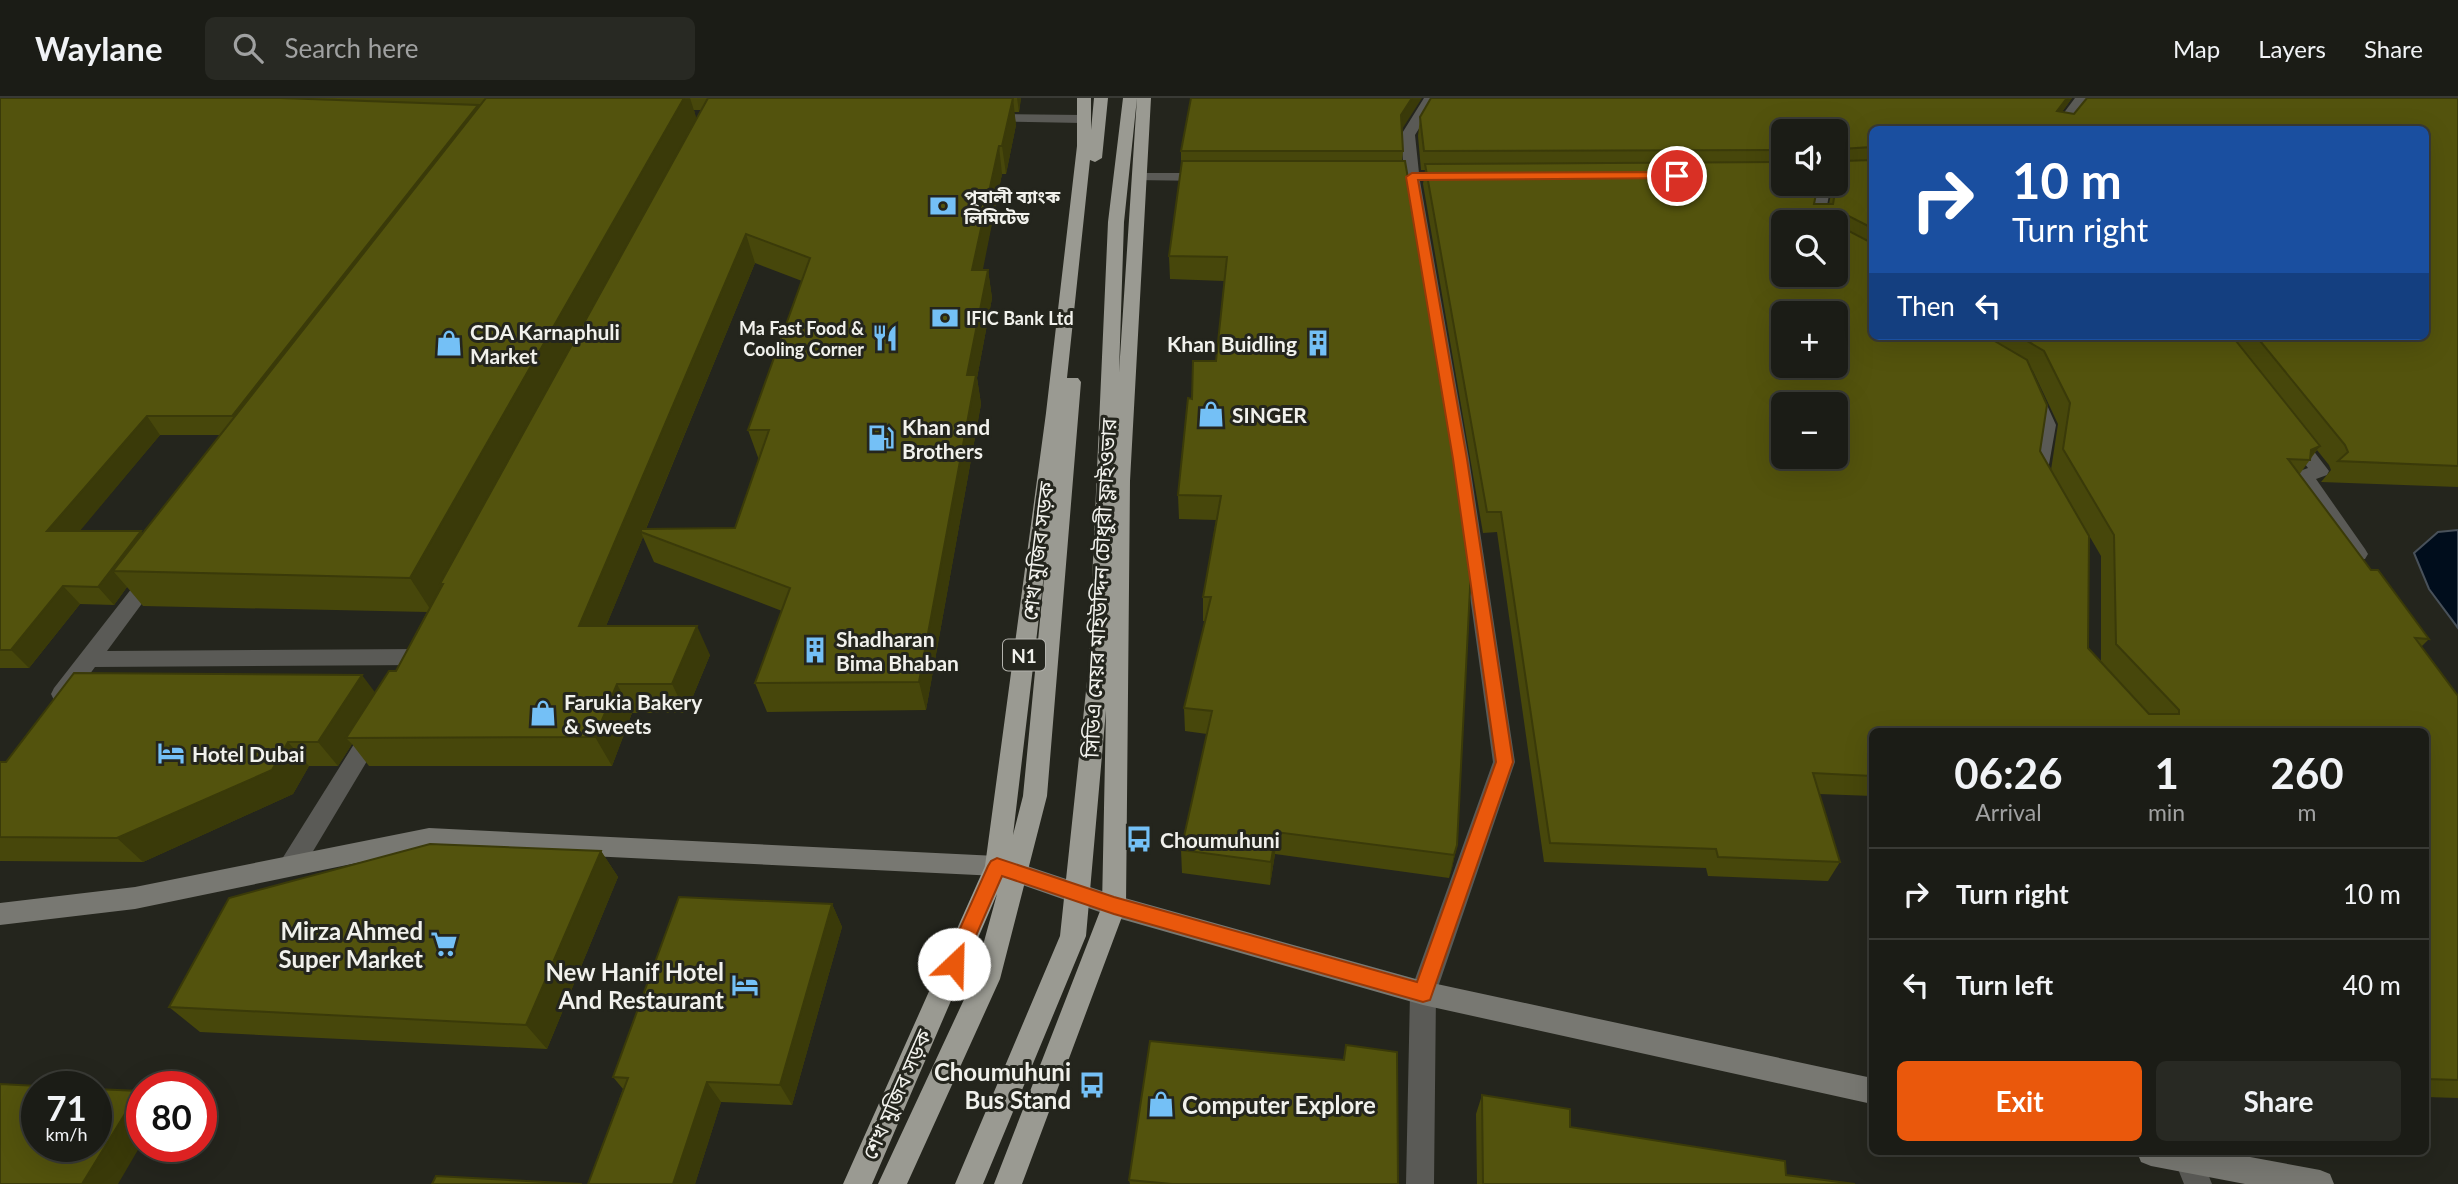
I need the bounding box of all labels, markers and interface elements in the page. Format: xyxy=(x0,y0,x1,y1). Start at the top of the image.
search box xyxy=(205,17,695,80)
text: Waylane xyxy=(35,28,163,68)
icon: search xyxy=(229,29,267,67)
text: Search here xyxy=(285,32,419,64)
text: Map xyxy=(2173,34,2220,63)
text: Layers xyxy=(2258,34,2326,63)
text: Share xyxy=(2364,34,2423,63)
map controls xyxy=(1771,119,1848,469)
button: sound xyxy=(1771,119,1848,196)
pin xyxy=(1647,146,1707,206)
text: 10 m xyxy=(2012,151,2122,209)
icon: right xyxy=(1897,154,1988,245)
icon: arrive xyxy=(1658,157,1696,195)
place label: পূবালী ব্যাংক লিমিটেড xyxy=(963,185,1060,228)
bank icon: পূবালী ব্যাংক লিমিটেড xyxy=(928,191,958,221)
button: search xyxy=(1771,210,1848,287)
text: Turn right xyxy=(2012,210,2148,249)
icon: left xyxy=(1969,287,2007,325)
text: Then xyxy=(1897,290,1955,322)
button: + xyxy=(1771,301,1848,378)
bank icon: IFIC Bank Ltd xyxy=(930,303,960,333)
place label: IFIC Bank Ltd xyxy=(966,307,1074,329)
place label: Ma Fast Food & Cooling Corner xyxy=(739,317,864,360)
place label: CDA Karnaphuli Market xyxy=(470,319,620,368)
restaurant icon: Ma Fast Food & Cooling Corner xyxy=(870,323,900,353)
shop icon: CDA Karnaphuli Market xyxy=(434,328,464,358)
building icon: Khan Buidling xyxy=(1303,328,1333,358)
place label: Khan Buidling xyxy=(1167,331,1297,356)
button: − xyxy=(1771,392,1848,469)
shop icon: SINGER xyxy=(1196,399,1226,429)
place label: SINGER xyxy=(1232,402,1307,427)
place label: Khan and Brothers xyxy=(902,414,990,463)
street label: সিডিএ মেয়র মহিউদ্দিন চৌধুরী ফ্লাইওভার xyxy=(1078,417,1121,759)
fuel station icon: Khan and Brothers xyxy=(866,423,896,453)
street label: শেখ মুজিব সড়ক xyxy=(1016,479,1059,622)
place label: Shadharan Bima Bhaban xyxy=(836,626,959,675)
building icon: Shadharan Bima Bhaban xyxy=(800,635,830,665)
road number: N1 xyxy=(1003,640,1045,670)
place label: Farukia Bakery & Sweets xyxy=(564,689,703,738)
shop icon: Farukia Bakery & Sweets xyxy=(528,698,558,728)
hotel icon: Hotel Dubai xyxy=(156,738,186,768)
place label: Hotel Dubai xyxy=(192,741,305,766)
text: 06:26 xyxy=(1954,748,2063,798)
text: 1 xyxy=(2154,748,2179,798)
text: 260 xyxy=(2271,748,2344,798)
text: Arrival xyxy=(1975,798,2042,826)
text: min xyxy=(2148,798,2185,826)
text: m xyxy=(2298,798,2317,826)
bus stop icon: Choumuhuni xyxy=(1124,824,1154,854)
place label: Choumuhuni xyxy=(1160,827,1280,852)
icon: right xyxy=(1897,875,1935,913)
text: Turn right xyxy=(1956,878,2069,910)
text: 10 m xyxy=(2343,878,2401,910)
place label: Mirza Ahmed Super Market xyxy=(278,916,423,973)
position arrow xyxy=(917,927,991,1001)
supermarket icon: Mirza Ahmed Super Market xyxy=(429,929,459,959)
place label: New Hanif Hotel And Restaurant xyxy=(545,957,724,1014)
icon: left xyxy=(1897,966,1935,1004)
text: Turn left xyxy=(1956,969,2053,1001)
text: 40 m xyxy=(2343,969,2401,1001)
hotel icon: New Hanif Hotel And Restaurant xyxy=(730,970,760,1000)
street label: শেখ মুজিব সড়ক xyxy=(856,1024,937,1163)
place label: Choumuhuni Bus Stand xyxy=(934,1057,1071,1114)
button: Exit xyxy=(1897,1061,2142,1141)
button: Share xyxy=(2156,1061,2401,1141)
bus stop icon: Choumuhuni Bus Stand xyxy=(1077,1070,1107,1100)
speed limit sign: 80 xyxy=(126,1071,217,1162)
text: 71 xyxy=(46,1086,87,1128)
shop icon: Computer Explore xyxy=(1146,1089,1176,1119)
place label: Computer Explore xyxy=(1182,1090,1376,1119)
text: km/h xyxy=(45,1123,88,1145)

